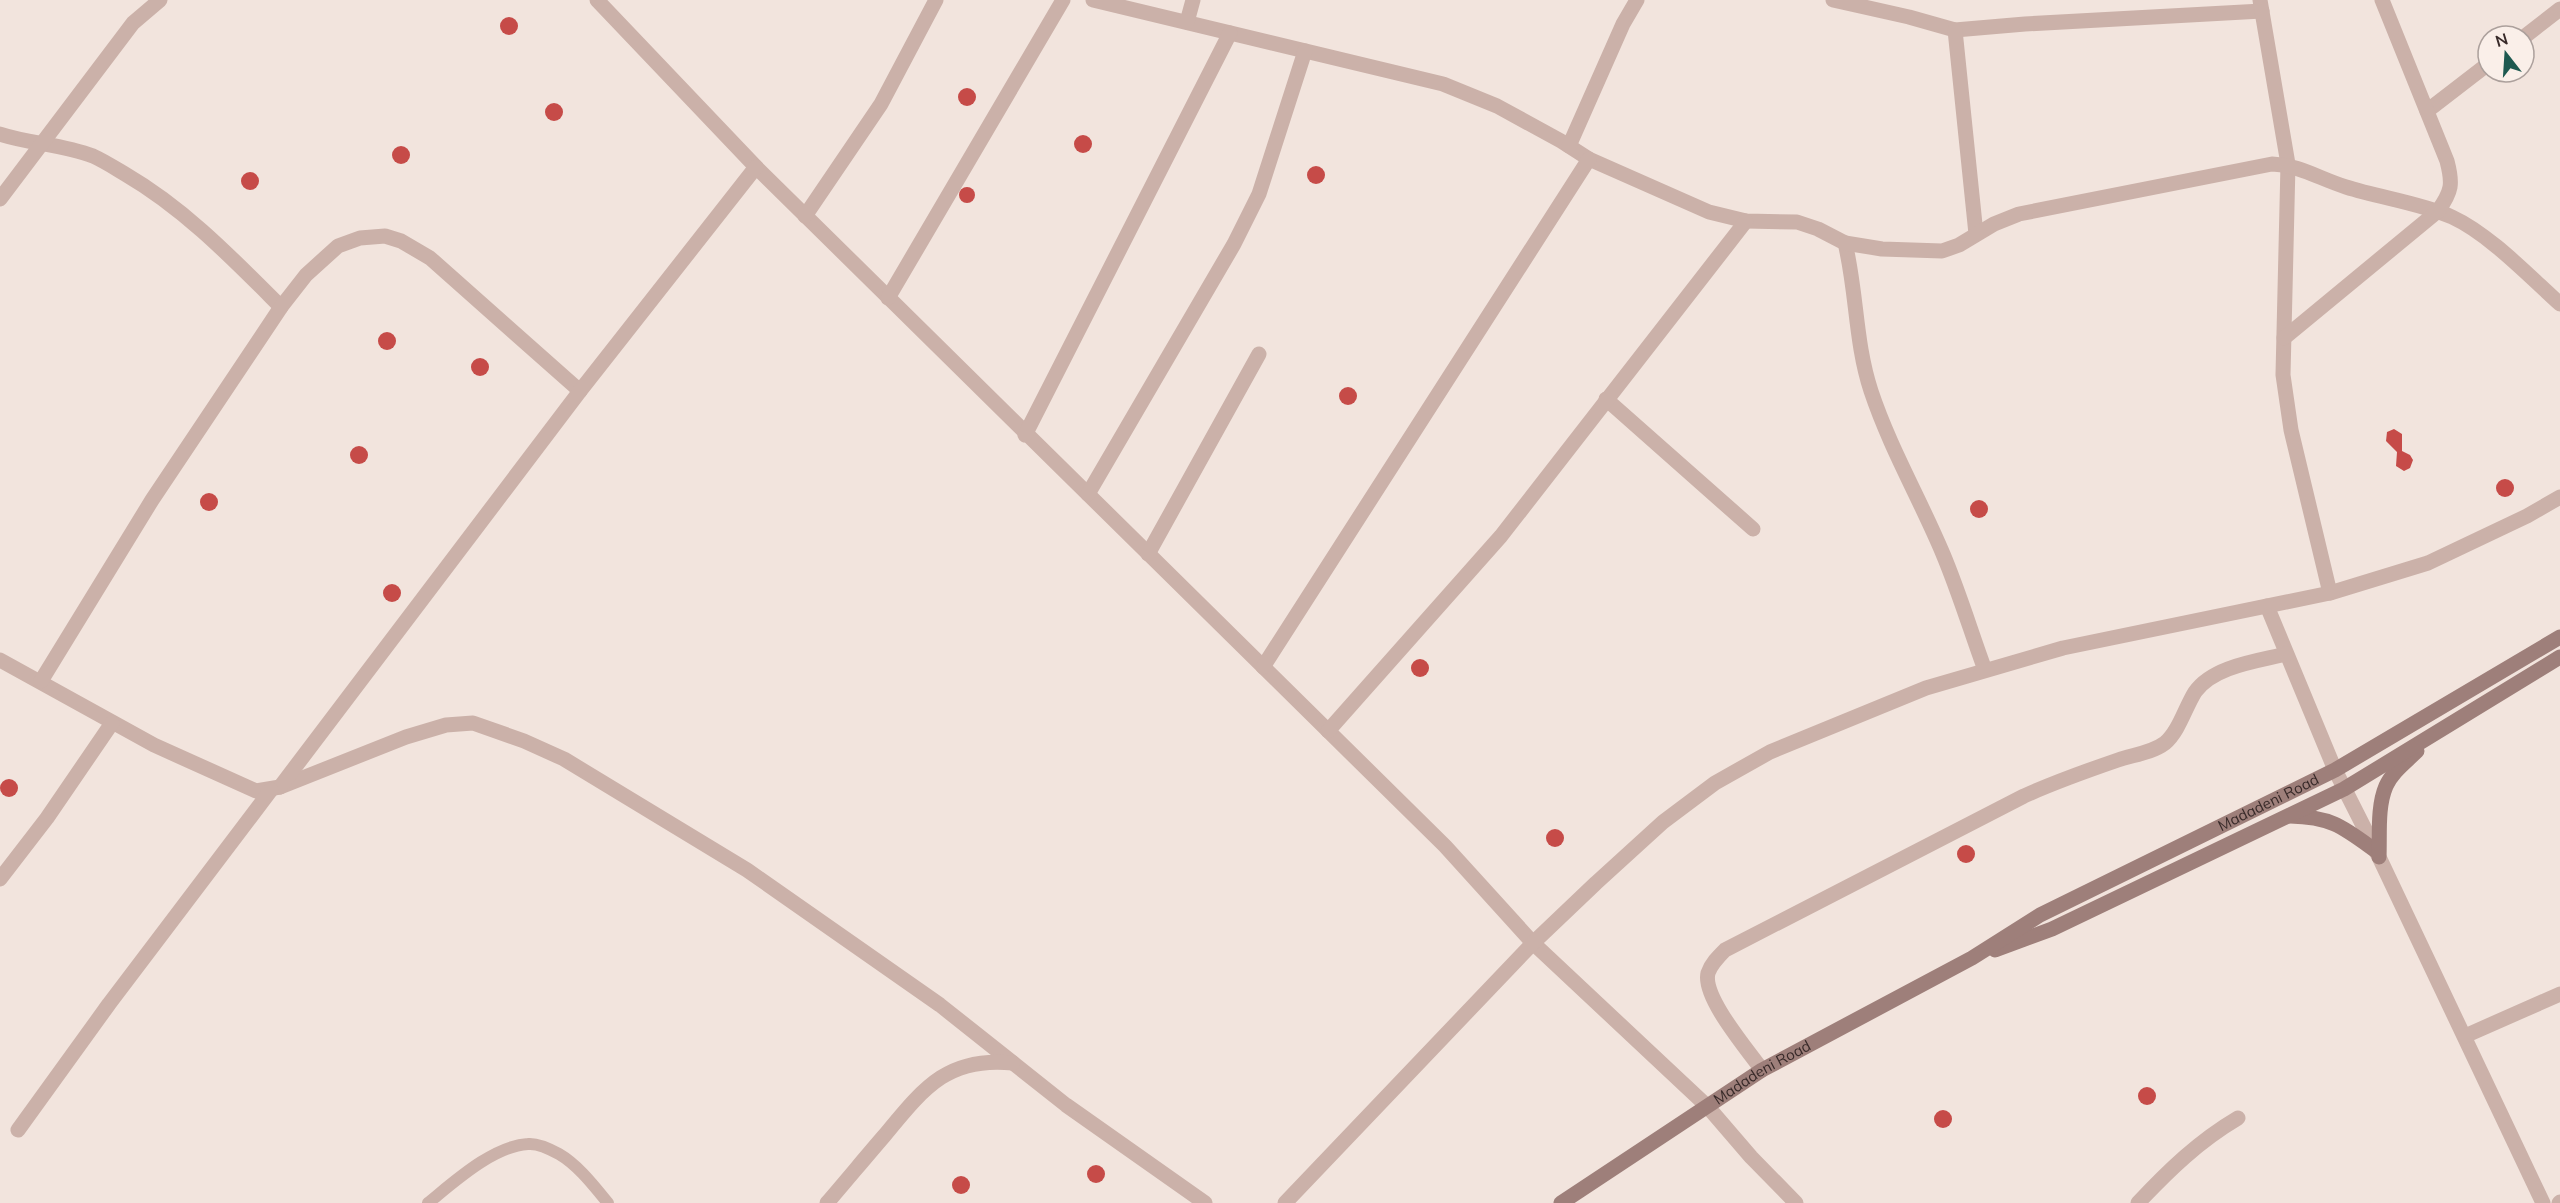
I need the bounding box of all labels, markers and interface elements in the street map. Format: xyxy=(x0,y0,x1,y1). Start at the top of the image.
north arrow xyxy=(2476,24,2536,84)
text: N xyxy=(2493,28,2510,51)
street label: Madadeni Road xyxy=(2215,769,2322,835)
street label: Madadeni Road xyxy=(1710,1036,1814,1108)

